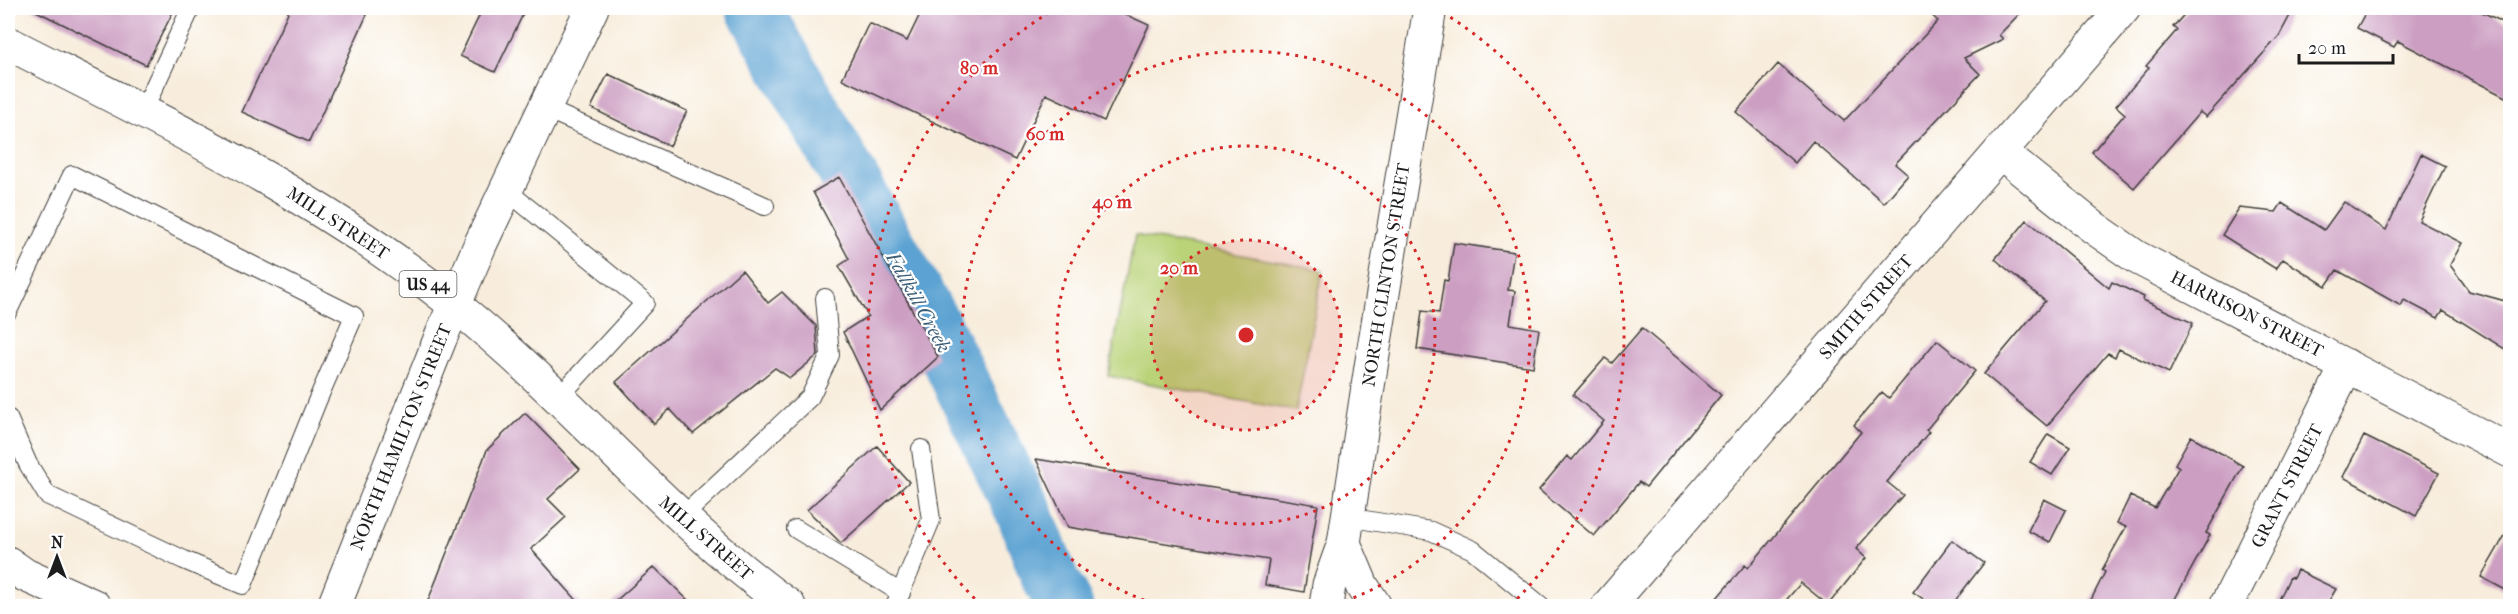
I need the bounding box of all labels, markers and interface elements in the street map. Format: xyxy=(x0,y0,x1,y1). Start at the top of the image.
scale bar xyxy=(2299,27,2394,65)
text: 20 m xyxy=(2308,38,2346,59)
text: 80 m xyxy=(960,58,999,79)
text: 60 m xyxy=(1026,124,1065,145)
street label: NORTH CLINTON STREET xyxy=(1358,161,1415,388)
street label: MILL STREET xyxy=(283,183,393,265)
text: 40 m xyxy=(1091,192,1133,213)
water label: Fallkill Creek xyxy=(881,247,956,357)
street label: SMITH STREET xyxy=(1815,250,1918,364)
text: 20 m xyxy=(1160,258,1199,279)
street label: HARRISON STREET xyxy=(2167,267,2327,362)
road number: US 44 xyxy=(400,271,456,297)
street label: NORTH HAMILTON STREET xyxy=(346,320,457,553)
centre of rings xyxy=(1236,325,1256,345)
street label: GRANT STREET xyxy=(2247,420,2328,551)
street label: MILL STREET xyxy=(654,492,758,585)
north arrow xyxy=(27,527,87,587)
text: N xyxy=(51,533,64,552)

